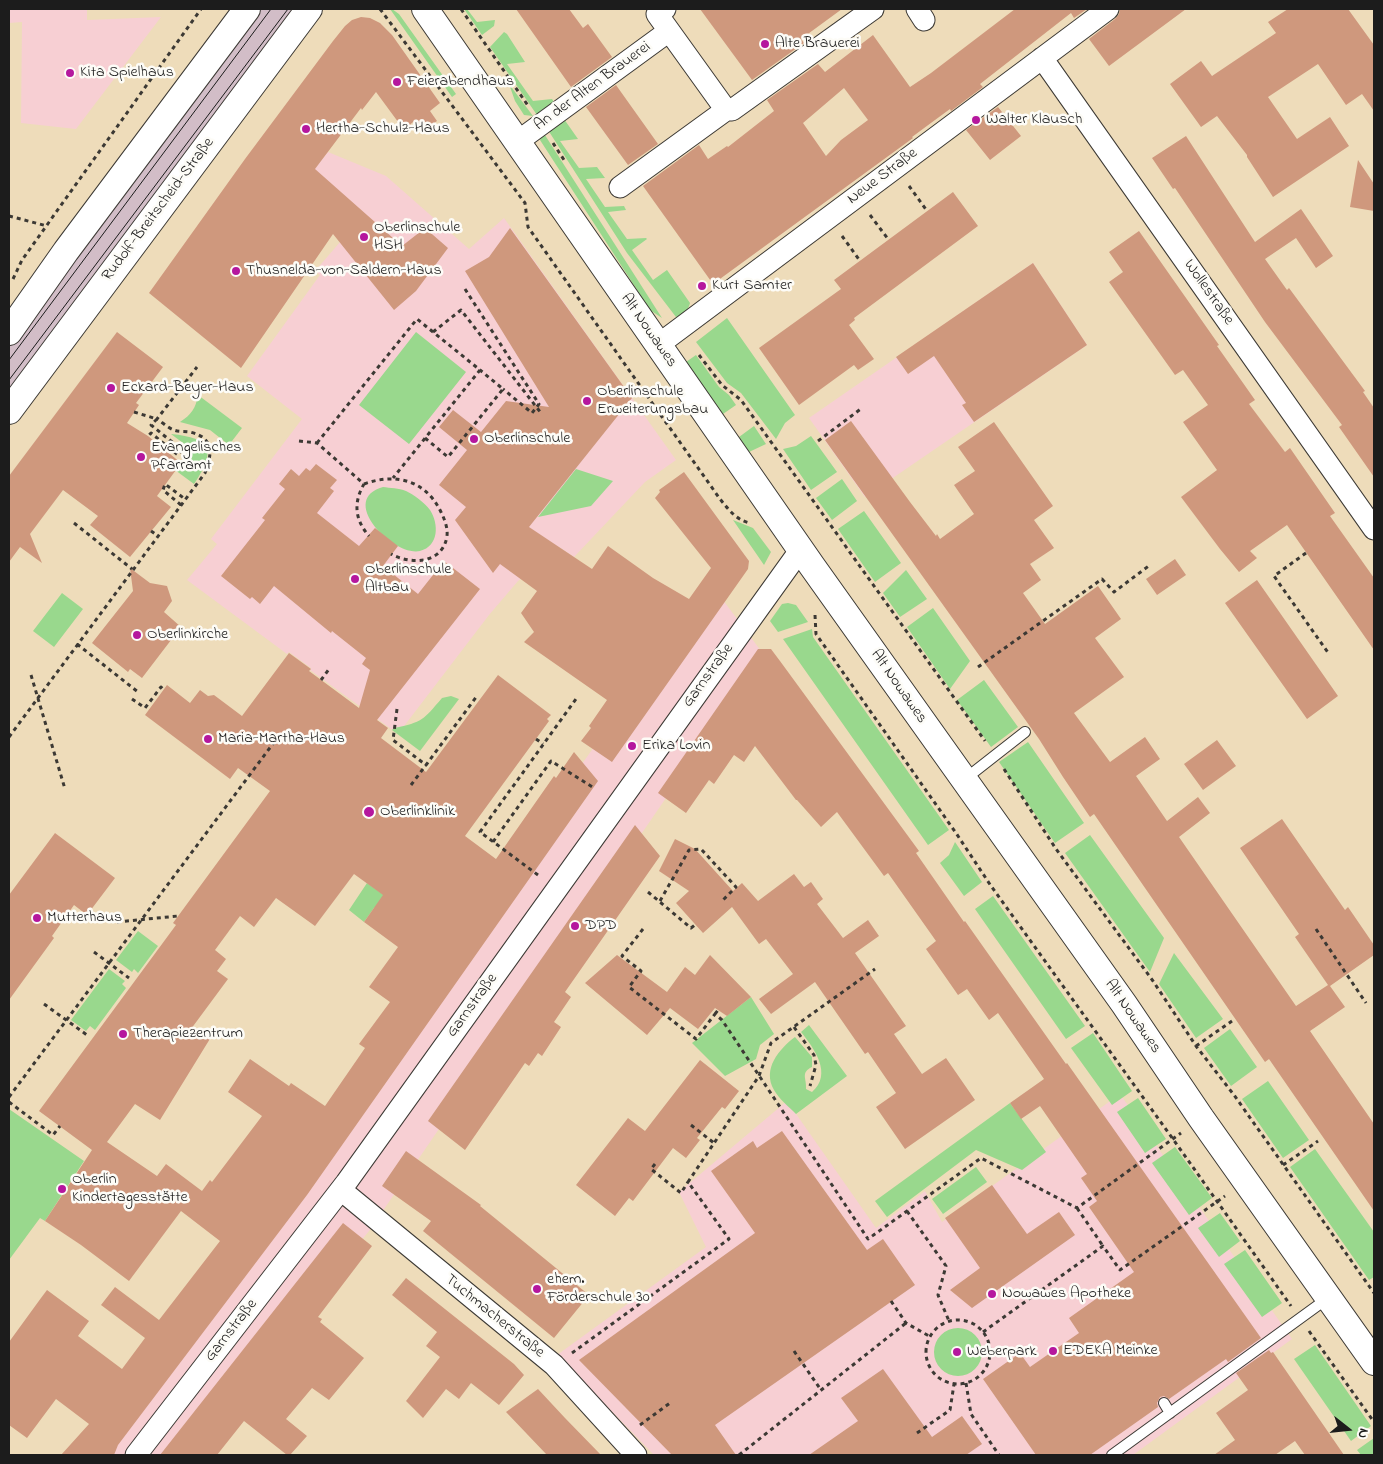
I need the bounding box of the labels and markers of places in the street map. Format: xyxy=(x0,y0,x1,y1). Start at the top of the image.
place label: Alte Brauerei xyxy=(775,34,860,54)
marker: Alte Brauerei xyxy=(759,38,771,50)
place label: Kita Spielhaus xyxy=(80,63,174,83)
marker: Kita Spielhaus xyxy=(64,67,76,79)
place label: Feierabendhaus xyxy=(407,72,514,92)
marker: Feierabendhaus xyxy=(391,76,403,88)
place label: Walter Klausch xyxy=(986,110,1082,130)
marker: Walter Klausch xyxy=(970,114,982,126)
place label: Hertha-Schulz-Haus xyxy=(316,119,450,139)
marker: Hertha-Schulz-Haus xyxy=(300,123,312,135)
place label: Oberlinschule HSH xyxy=(374,218,460,256)
marker: Oberlinschule HSH xyxy=(358,231,370,243)
place label: Thusnelda-von-Saldern-Haus xyxy=(246,261,442,281)
marker: Thusnelda-von-Saldern-Haus xyxy=(230,265,242,277)
place label: Kurt Samter xyxy=(712,276,792,296)
marker: Kurt Samter xyxy=(696,280,708,292)
place label: Eckard-Beyer-Haus xyxy=(121,378,254,398)
marker: Eckard-Beyer-Haus xyxy=(105,382,117,394)
place label: Oberlinschule Erweiterungsbau xyxy=(597,382,708,420)
marker: Oberlinschule Erweiterungsbau xyxy=(581,395,593,407)
place label: Oberlinschule xyxy=(484,429,570,449)
marker: Oberlinschule xyxy=(468,433,480,445)
place label: Evangelisches Pfarramt xyxy=(151,438,241,476)
marker: Evangelisches Pfarramt xyxy=(135,451,147,463)
place label: Oberlinschule Altbau xyxy=(365,560,451,598)
marker: Oberlinschule Altbau xyxy=(349,573,361,585)
place label: Oberlinkirche xyxy=(147,625,228,645)
marker: Oberlinkirche xyxy=(131,629,143,641)
place label: Maria-Martha-Haus xyxy=(218,729,345,749)
marker: Maria-Martha-Haus xyxy=(202,733,214,745)
place label: Erika Lovin xyxy=(642,736,710,756)
marker: Erika Lovin xyxy=(626,740,638,752)
place label: Oberlinklinik xyxy=(380,802,455,822)
marker: Oberlinklinik xyxy=(362,805,376,819)
place label: Mutterhaus xyxy=(47,908,122,928)
marker: Mutterhaus xyxy=(31,912,43,924)
place label: DPD xyxy=(585,916,617,936)
marker: DPD xyxy=(569,920,581,932)
place label: Therapiezentrum xyxy=(133,1024,243,1044)
marker: Therapiezentrum xyxy=(117,1028,129,1040)
place label: Oberlin Kindertagesstätte xyxy=(72,1170,188,1208)
marker: Oberlin Kindertagesstätte xyxy=(56,1183,68,1195)
place label: ehem. Förderschule 30 xyxy=(547,1270,650,1308)
marker: ehem. Förderschule 30 xyxy=(531,1283,543,1295)
place label: Nowawes Apotheke xyxy=(1002,1284,1131,1304)
marker: Nowawes Apotheke xyxy=(986,1288,998,1300)
place label: EDEKA Meinke xyxy=(1063,1341,1158,1361)
place label: Weberpark xyxy=(967,1342,1036,1362)
marker: EDEKA Meinke xyxy=(1047,1345,1059,1357)
marker: Weberpark xyxy=(951,1346,963,1358)

